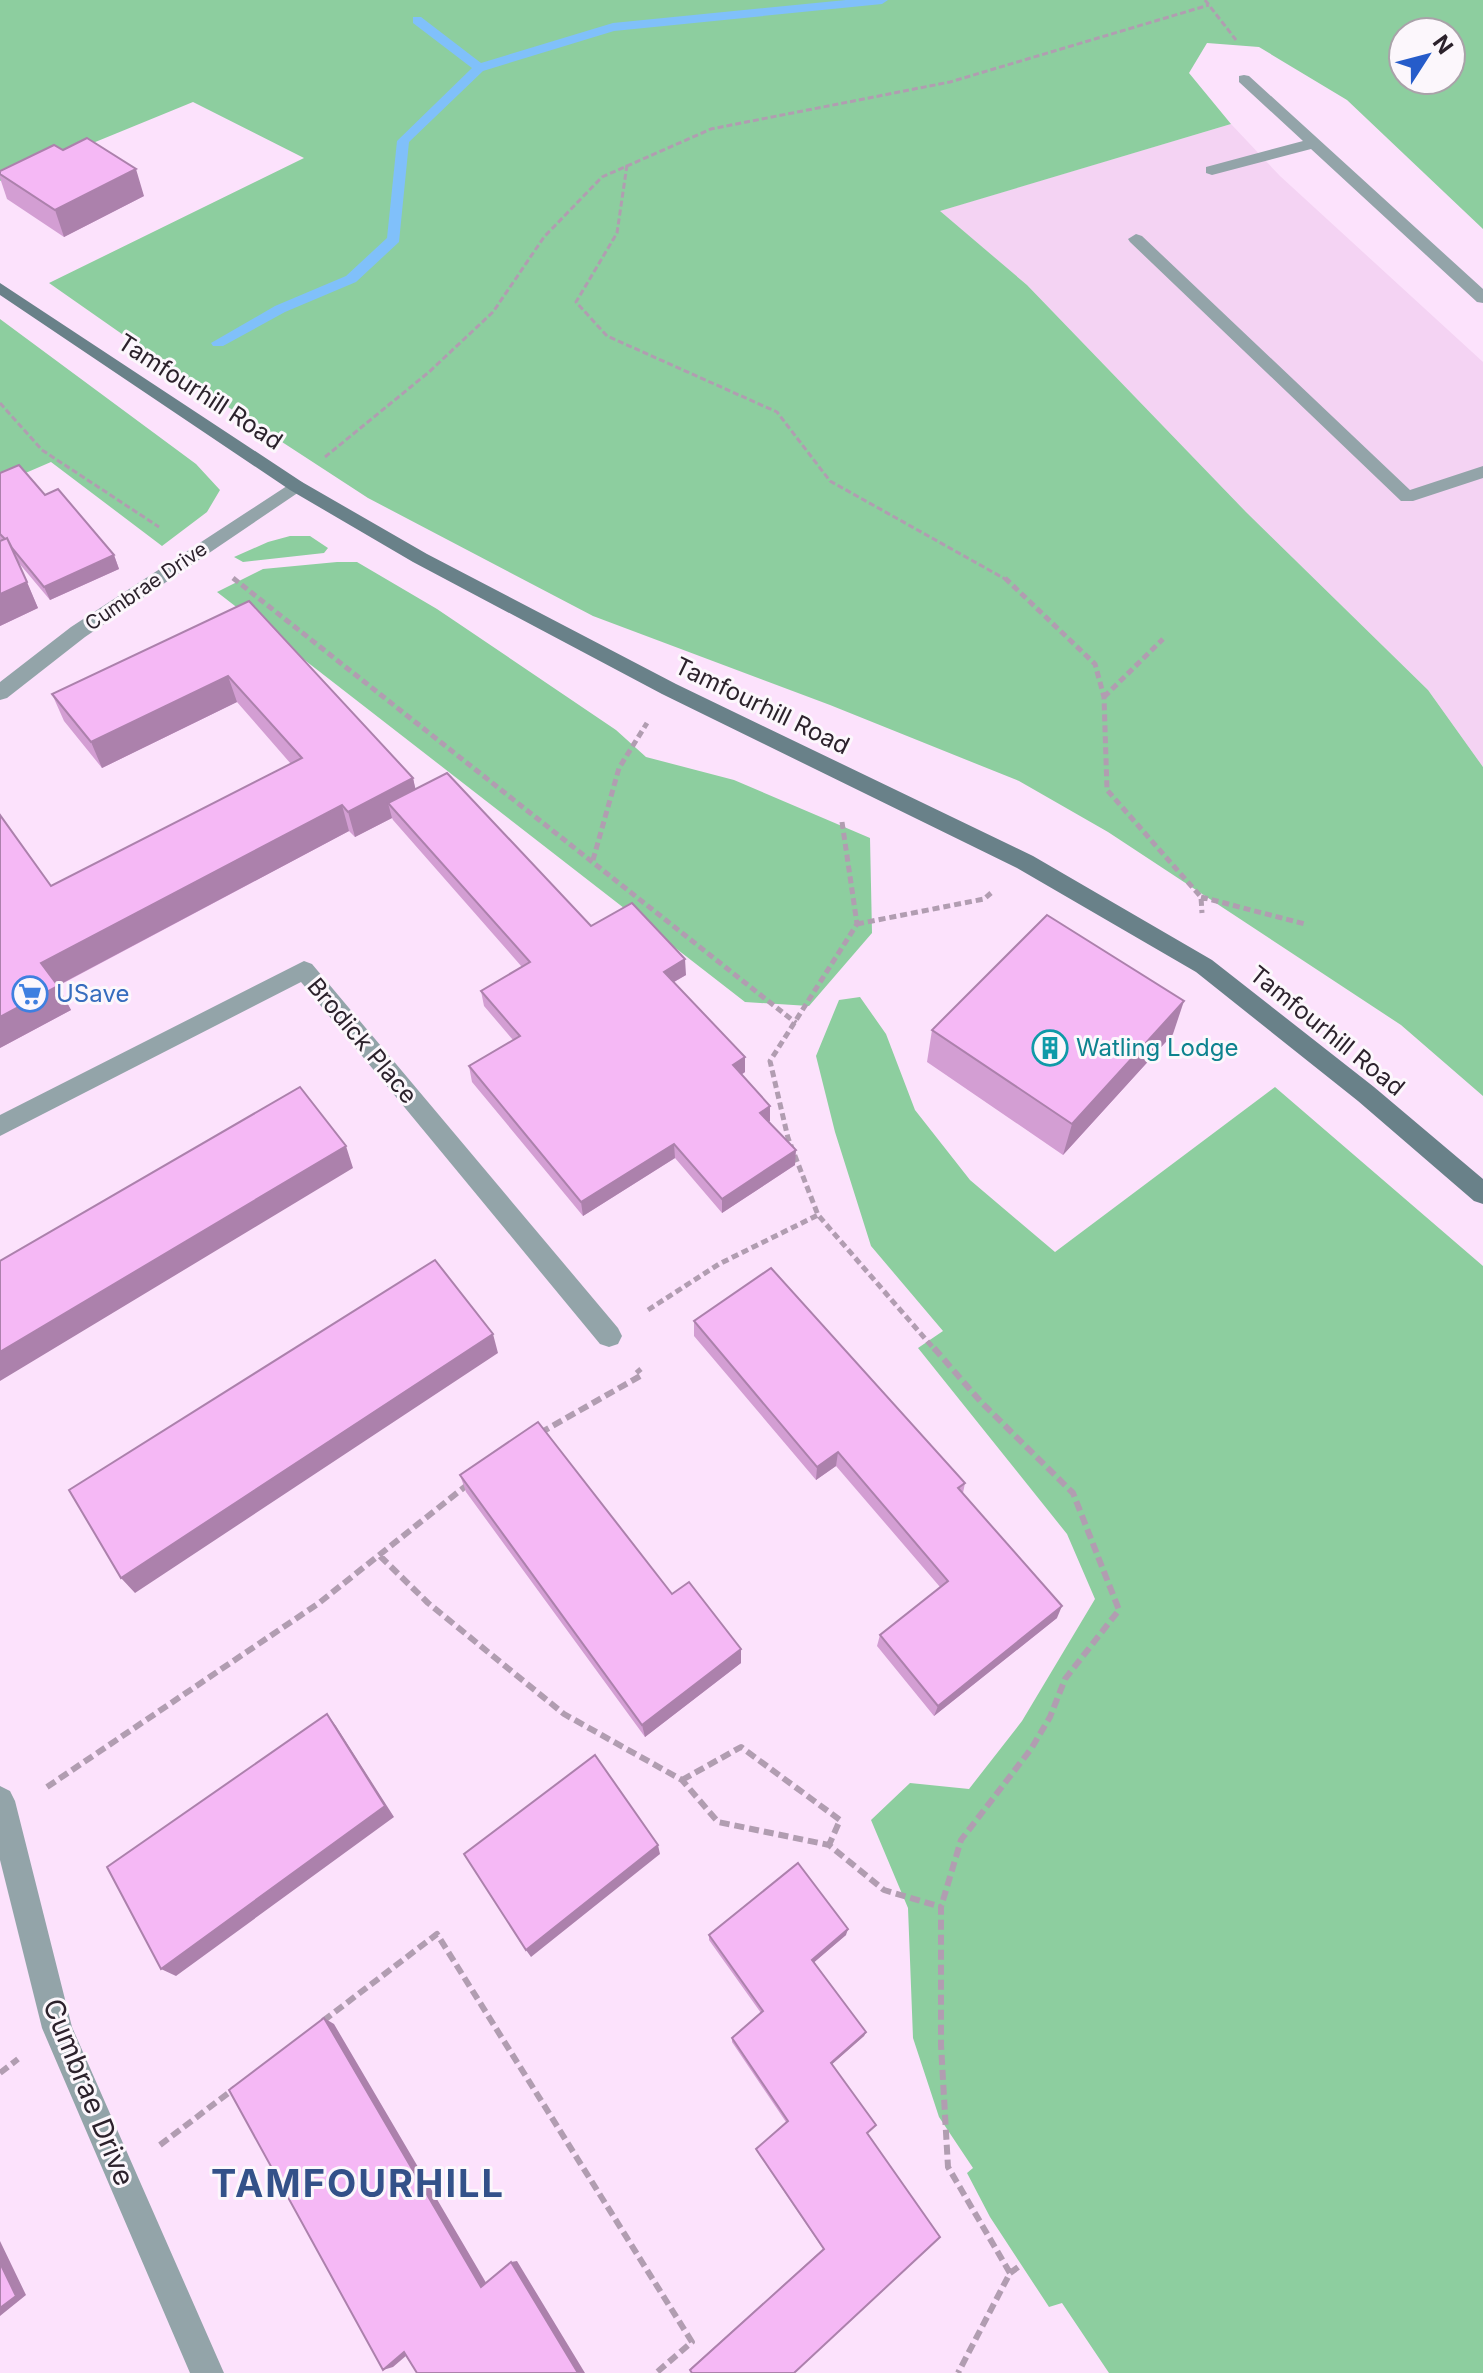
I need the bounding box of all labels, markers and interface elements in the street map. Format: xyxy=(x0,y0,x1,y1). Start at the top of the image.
north arrow xyxy=(1387,16,1467,96)
text: N xyxy=(1428,30,1459,59)
street label: Tamfourhill Road xyxy=(112,327,288,456)
street label: Cumbrae Drive xyxy=(80,536,212,636)
street label: Tamfourhill Road xyxy=(670,651,854,760)
street label: Tamfourhill Road xyxy=(1244,959,1411,1102)
street label: Brodick Place xyxy=(301,972,423,1109)
supermarket icon: USave xyxy=(11,975,49,1013)
place label: USave xyxy=(56,979,129,1008)
building icon: Watling Lodge xyxy=(1031,1029,1069,1067)
place label: Watling Lodge xyxy=(1076,1033,1238,1062)
street label: Cumbrae Drive xyxy=(36,1994,142,2190)
district label: TAMFOURHILL xyxy=(211,2160,505,2206)

